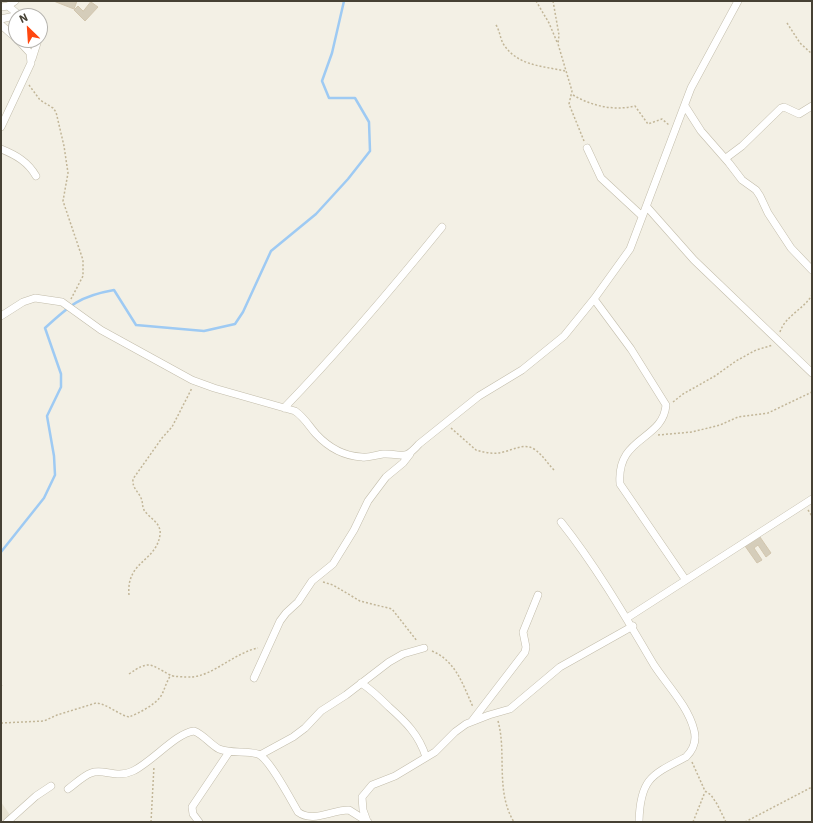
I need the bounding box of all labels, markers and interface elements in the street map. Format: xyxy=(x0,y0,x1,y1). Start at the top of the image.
north arrow xyxy=(8,8,48,48)
text: N xyxy=(17,10,30,26)

